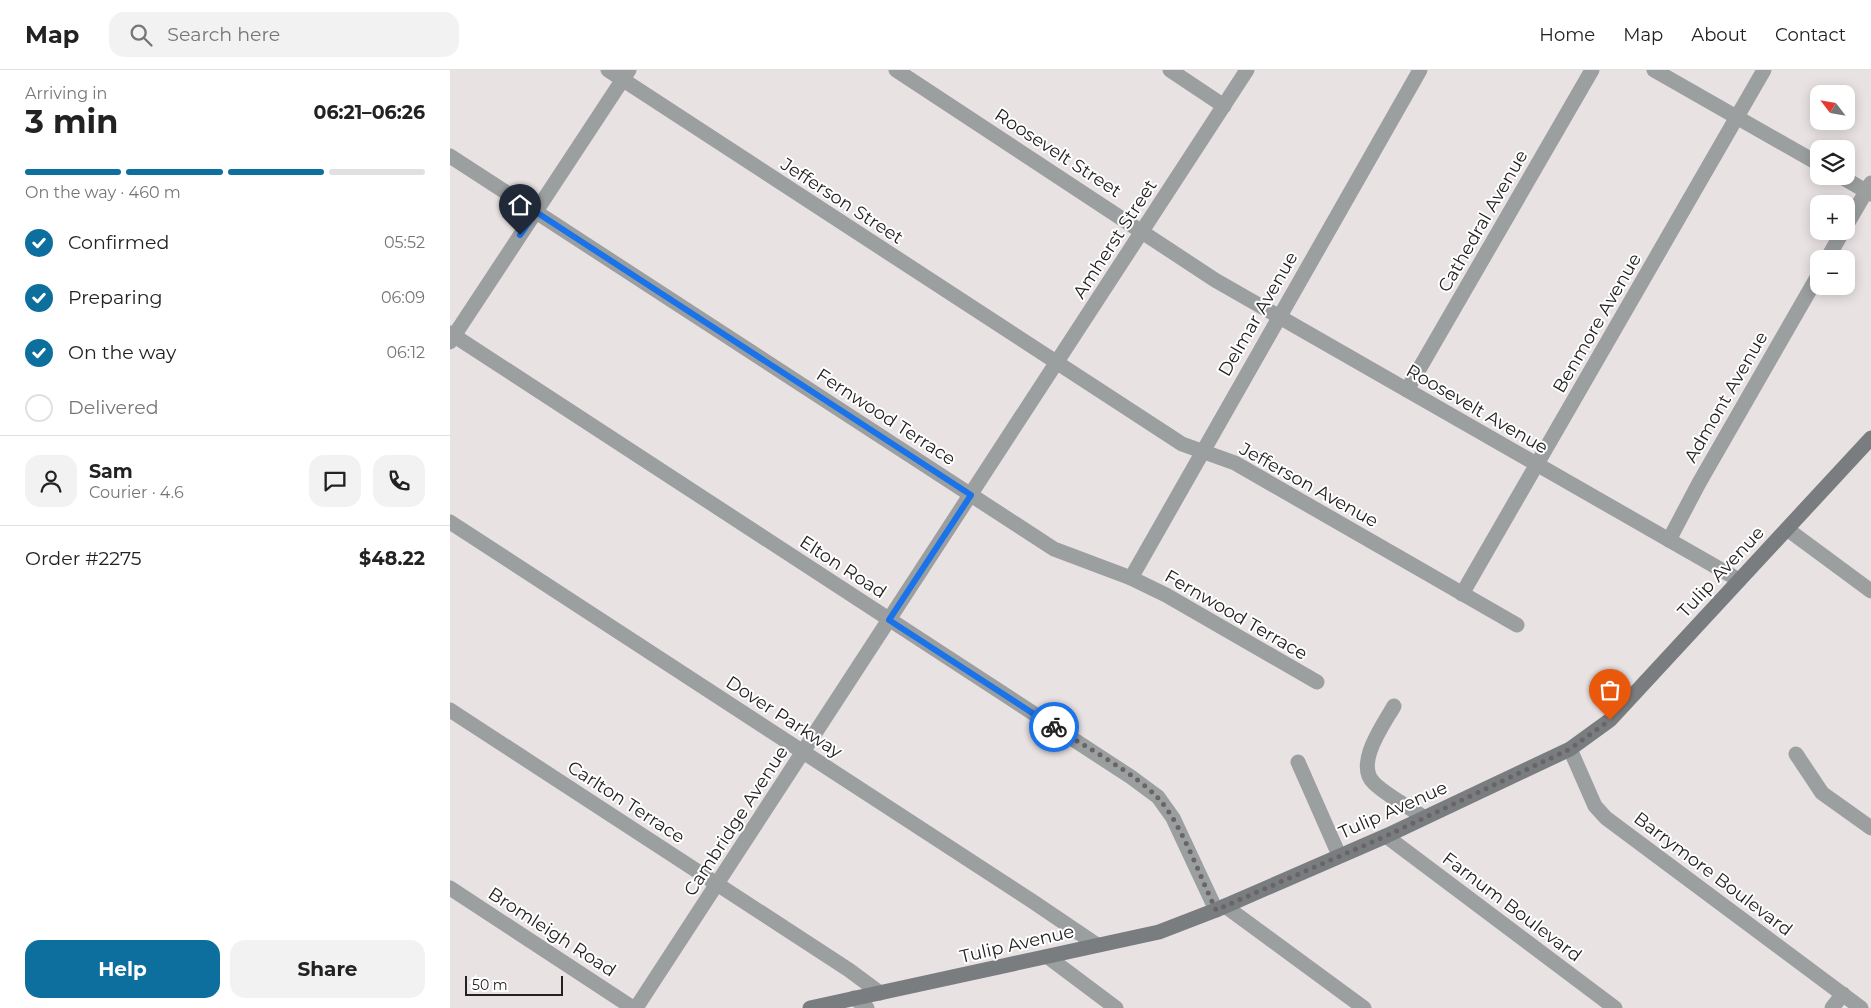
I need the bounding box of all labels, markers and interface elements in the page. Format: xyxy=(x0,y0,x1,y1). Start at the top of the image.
search box xyxy=(109,12,459,57)
text: Map xyxy=(25,20,79,49)
icon: search xyxy=(127,21,155,49)
text: Search here xyxy=(167,23,280,46)
text: Home xyxy=(1539,24,1595,46)
text: Map xyxy=(1623,24,1663,46)
text: About xyxy=(1691,24,1747,46)
text: Contact xyxy=(1775,24,1846,46)
text: Arriving in xyxy=(25,84,107,103)
north arrow xyxy=(1810,85,1855,130)
map controls xyxy=(1810,85,1855,295)
text: 06:21–06:26 xyxy=(313,101,425,124)
text: 3 min xyxy=(25,102,118,141)
street label: Roosevelt Street xyxy=(991,104,1125,202)
button: layers xyxy=(1810,140,1855,185)
street label: Cathedral Avenue xyxy=(1433,146,1533,296)
street label: Jefferson Street xyxy=(776,153,907,249)
street label: Amherst Street xyxy=(1068,175,1162,303)
text: On the way · 460 m xyxy=(25,183,181,202)
pin xyxy=(499,184,541,235)
icon: home xyxy=(506,191,534,219)
button: + xyxy=(1810,195,1855,240)
icon: check xyxy=(25,229,53,257)
text: Confirmed xyxy=(68,231,169,254)
text: 05:52 xyxy=(384,233,425,252)
street label: Delmar Avenue xyxy=(1213,248,1303,380)
street label: Benmore Avenue xyxy=(1548,249,1646,397)
button: − xyxy=(1810,250,1855,295)
icon: check xyxy=(25,284,53,312)
text: Preparing xyxy=(68,286,163,309)
text: 06:09 xyxy=(381,288,425,307)
street label: Admont Avenue xyxy=(1680,328,1772,466)
icon: check xyxy=(25,339,53,367)
text: On the way xyxy=(68,341,176,364)
text: 06:12 xyxy=(386,343,425,362)
street label: Roosevelt Avenue xyxy=(1402,359,1552,459)
street label: Fernwood Terrace xyxy=(812,364,960,470)
text: Delivered xyxy=(68,396,159,419)
street label: Jefferson Avenue xyxy=(1235,437,1382,532)
button: person xyxy=(25,455,77,507)
button: chat xyxy=(309,455,361,507)
button: phone xyxy=(373,455,425,507)
text: Sam xyxy=(89,460,133,483)
text: Courier · 4.6 xyxy=(89,483,184,502)
street label: Tulip Avenue xyxy=(1673,522,1769,622)
street label: Elton Road xyxy=(796,531,890,603)
text: Order #2275 xyxy=(25,547,142,570)
text: $48.22 xyxy=(359,547,425,570)
street label: Fernwood Terrace xyxy=(1161,565,1311,665)
pin xyxy=(1589,669,1631,720)
street label: Dover Parkway xyxy=(722,671,847,763)
icon: bag xyxy=(1596,676,1624,704)
courier xyxy=(1029,702,1079,752)
icon: bike xyxy=(1040,713,1068,741)
street label: Cambridge Avenue xyxy=(679,742,793,900)
street label: Carlton Terrace xyxy=(563,756,689,848)
street label: Tulip Avenue xyxy=(1335,776,1451,844)
street label: Barrymore Boulevard xyxy=(1629,807,1797,941)
street label: Farnum Boulevard xyxy=(1438,848,1586,966)
street label: Bromleigh Road xyxy=(484,883,620,981)
street label: Tulip Avenue xyxy=(958,920,1076,968)
button: Help xyxy=(25,940,220,998)
button: Share xyxy=(230,940,425,998)
scale bar xyxy=(465,973,562,996)
text: 50 m xyxy=(472,976,508,994)

